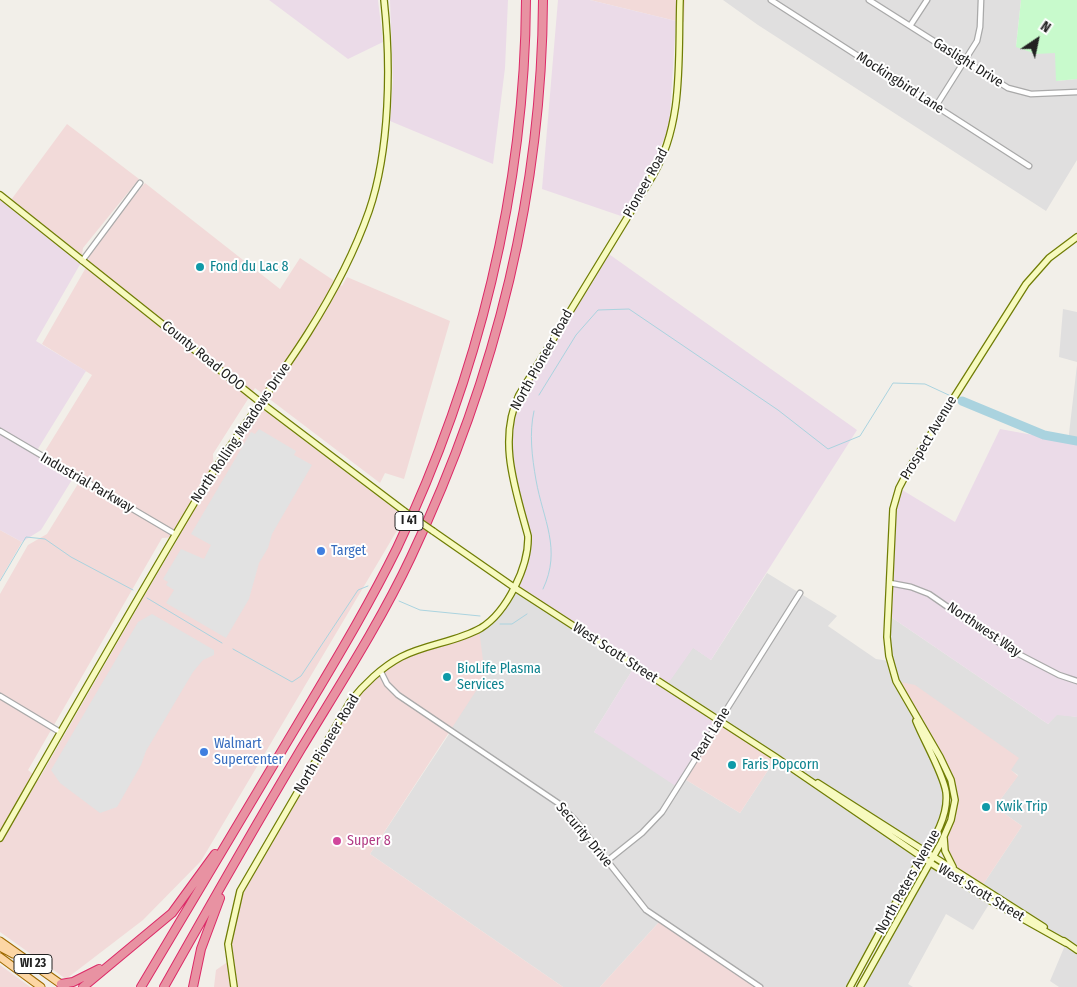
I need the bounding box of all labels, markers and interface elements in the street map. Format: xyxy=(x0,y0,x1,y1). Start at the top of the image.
north arrow xyxy=(1012,15,1062,65)
text: N xyxy=(1037,18,1054,37)
street label: Gaslight Drive xyxy=(930,35,1006,91)
street label: Mockingbird Lane xyxy=(853,48,947,118)
street label: Pioneer Road xyxy=(620,145,672,221)
place label: Fond du Lac 8 xyxy=(210,259,289,275)
marker: Fond du Lac 8 xyxy=(194,261,206,273)
street label: North Pioneer Road xyxy=(507,307,577,413)
street label: County Road OOO xyxy=(158,317,248,395)
street label: North Rolling Meadows Drive xyxy=(188,360,294,506)
street label: Prospect Avenue xyxy=(897,393,961,483)
street label: Industrial Parkway xyxy=(37,449,137,517)
road number: I 41 xyxy=(395,512,423,530)
place label: Target xyxy=(331,543,366,559)
marker: Target xyxy=(315,545,327,557)
street label: Northwest Way xyxy=(944,599,1024,661)
street label: West Scott Street xyxy=(569,619,661,687)
place label: BioLife Plasma Services xyxy=(457,661,541,694)
marker: BioLife Plasma Services xyxy=(441,671,453,683)
street label: North Pioneer Road xyxy=(291,691,363,797)
street label: Pearl Lane xyxy=(688,704,734,764)
place label: Walmart Supercenter xyxy=(214,736,283,769)
marker: Walmart Supercenter xyxy=(198,746,210,758)
place label: Faris Popcorn xyxy=(742,757,819,773)
marker: Faris Popcorn xyxy=(726,759,738,771)
street label: Security Drive xyxy=(552,799,616,871)
place label: Kwik Trip xyxy=(996,799,1048,815)
marker: Kwik Trip xyxy=(980,801,992,813)
street label: North Peters Avenue xyxy=(872,827,944,937)
place label: Super 8 xyxy=(347,833,391,849)
marker: Super 8 xyxy=(331,835,343,847)
street label: West Scott Street xyxy=(935,861,1027,925)
road number: WI 23 xyxy=(14,954,52,974)

